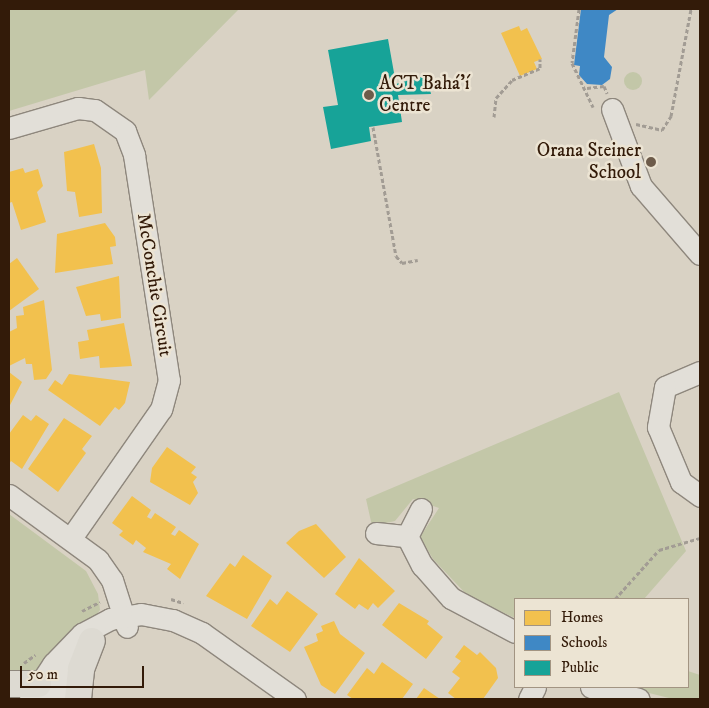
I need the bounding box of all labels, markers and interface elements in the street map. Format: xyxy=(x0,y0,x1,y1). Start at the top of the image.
place label: ACT Bahá’í Centre xyxy=(379,73,470,117)
marker: ACT Bahá’í Centre xyxy=(363,89,375,101)
place label: Orana Steiner School xyxy=(537,140,641,184)
marker: Orana Steiner School xyxy=(645,156,657,168)
street label: McConchie Circuit xyxy=(131,212,177,358)
legend xyxy=(514,598,689,688)
text: Homes xyxy=(561,608,603,627)
text: Schools xyxy=(561,633,607,652)
scale bar xyxy=(22,656,146,688)
text: Public xyxy=(561,658,599,677)
text: 50 m xyxy=(28,665,58,684)

